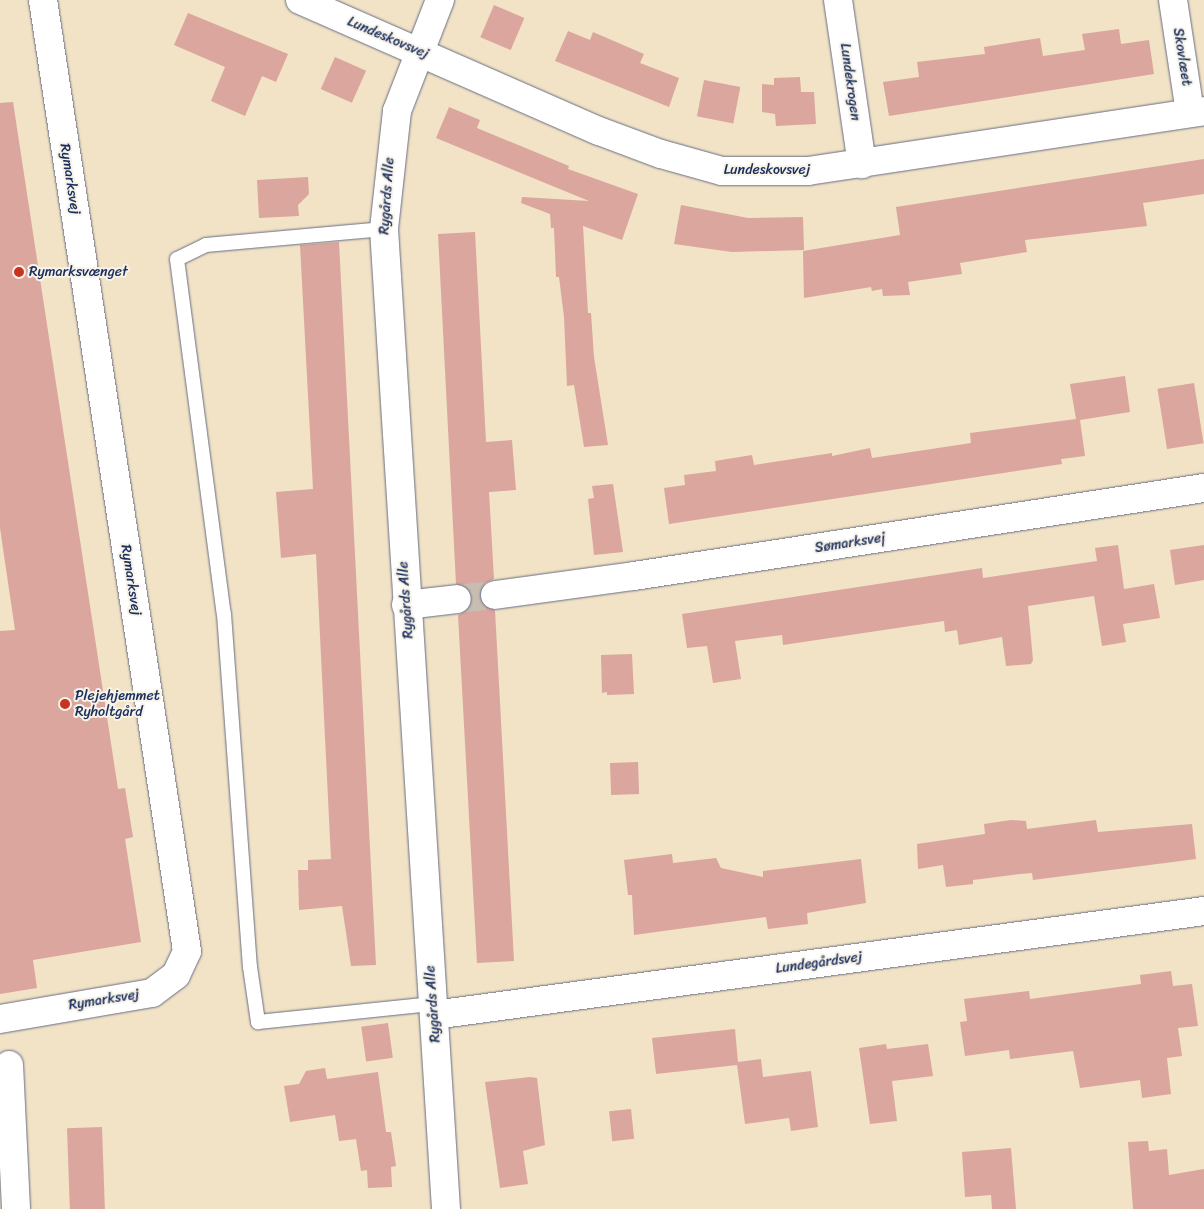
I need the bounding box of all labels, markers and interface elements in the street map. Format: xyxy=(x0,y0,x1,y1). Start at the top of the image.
street label: Lundeskovsvej xyxy=(345,13,431,63)
street label: Skovlæet xyxy=(1169,27,1195,87)
street label: Lundekrogen xyxy=(836,42,864,122)
street label: Rymarksvej xyxy=(56,142,84,216)
street label: Rygårds Alle xyxy=(376,157,398,235)
street label: Lundeskovsvej xyxy=(724,162,810,178)
place label: Rymarksvænget xyxy=(29,264,128,280)
marker: Rymarksvænget xyxy=(13,266,25,278)
street label: Sømarksvej xyxy=(814,529,886,557)
street label: Rymarksvej xyxy=(117,543,145,617)
street label: Rygårds Alle xyxy=(395,561,417,639)
place label: Plejehjemmet Ryholtgård xyxy=(75,688,160,720)
marker: Plejehjemmet Ryholtgård xyxy=(59,698,71,710)
street label: Lundegårdsvej xyxy=(775,949,863,977)
street label: Rygårds Alle xyxy=(422,965,444,1043)
street label: Rymarksvej xyxy=(67,986,141,1014)

